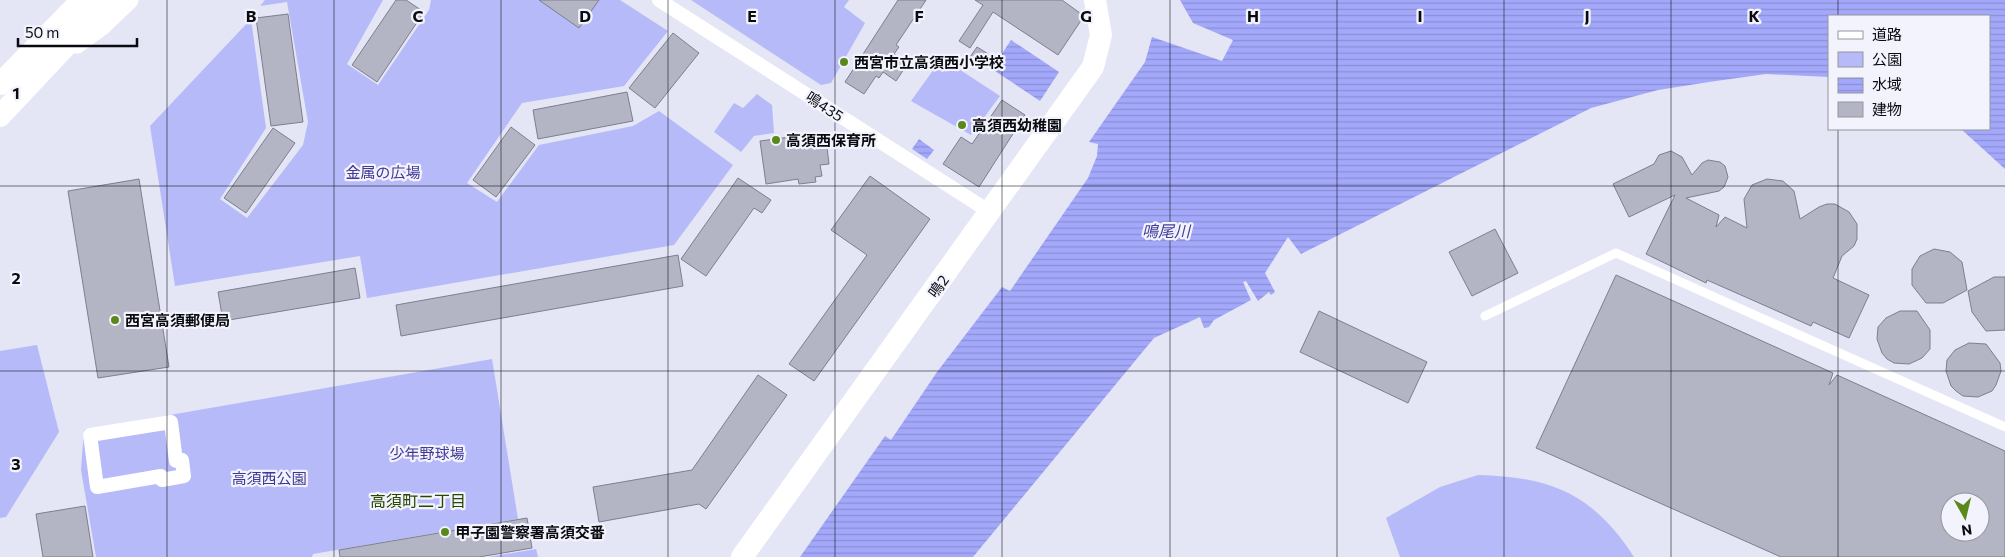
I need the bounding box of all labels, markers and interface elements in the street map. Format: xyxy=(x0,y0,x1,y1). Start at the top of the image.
text: B xyxy=(246,6,257,25)
text: C xyxy=(413,6,424,25)
text: D xyxy=(579,6,591,25)
text: E xyxy=(747,6,757,25)
text: F xyxy=(914,6,924,25)
text: G xyxy=(1080,6,1092,25)
text: H xyxy=(1247,6,1259,25)
text: I xyxy=(1417,6,1423,25)
text: J xyxy=(1584,6,1590,25)
text: K xyxy=(1748,6,1760,25)
scale bar xyxy=(18,15,136,47)
legend xyxy=(1828,15,1990,130)
text: 50 m xyxy=(25,23,59,41)
text: 道路 xyxy=(1872,25,1902,43)
text: 公園 xyxy=(1872,50,1902,68)
place label: 西宮市立高須西小学校 xyxy=(854,53,1004,71)
marker: 西宮市立高須西小学校 xyxy=(838,56,850,68)
text: 水域 xyxy=(1872,75,1902,93)
text: 1 xyxy=(12,83,20,102)
street label: 鳴435 xyxy=(803,87,847,125)
text: 建物 xyxy=(1872,100,1902,118)
place label: 高須西幼稚園 xyxy=(972,116,1062,134)
marker: 高須西幼稚園 xyxy=(956,119,968,131)
place label: 高須西保育所 xyxy=(786,131,876,149)
marker: 高須西保育所 xyxy=(770,134,782,146)
park label: 金属の広場 xyxy=(345,163,421,181)
water label: 鳴尾川 xyxy=(1142,221,1192,240)
text: 2 xyxy=(11,268,21,287)
street label: 鳴2 xyxy=(924,271,952,301)
place label: 西宮高須郵便局 xyxy=(125,311,230,329)
marker: 西宮高須郵便局 xyxy=(109,314,121,326)
park label: 少年野球場 xyxy=(389,444,465,462)
text: 3 xyxy=(11,454,21,473)
park label: 高須西公園 xyxy=(231,469,307,487)
district label: 高須町二丁目 xyxy=(370,491,466,510)
north arrow xyxy=(1940,492,1990,542)
text: N xyxy=(1960,521,1973,540)
place label: 甲子園警察署高須交番 xyxy=(455,523,605,541)
marker: 甲子園警察署高須交番 xyxy=(439,526,451,538)

